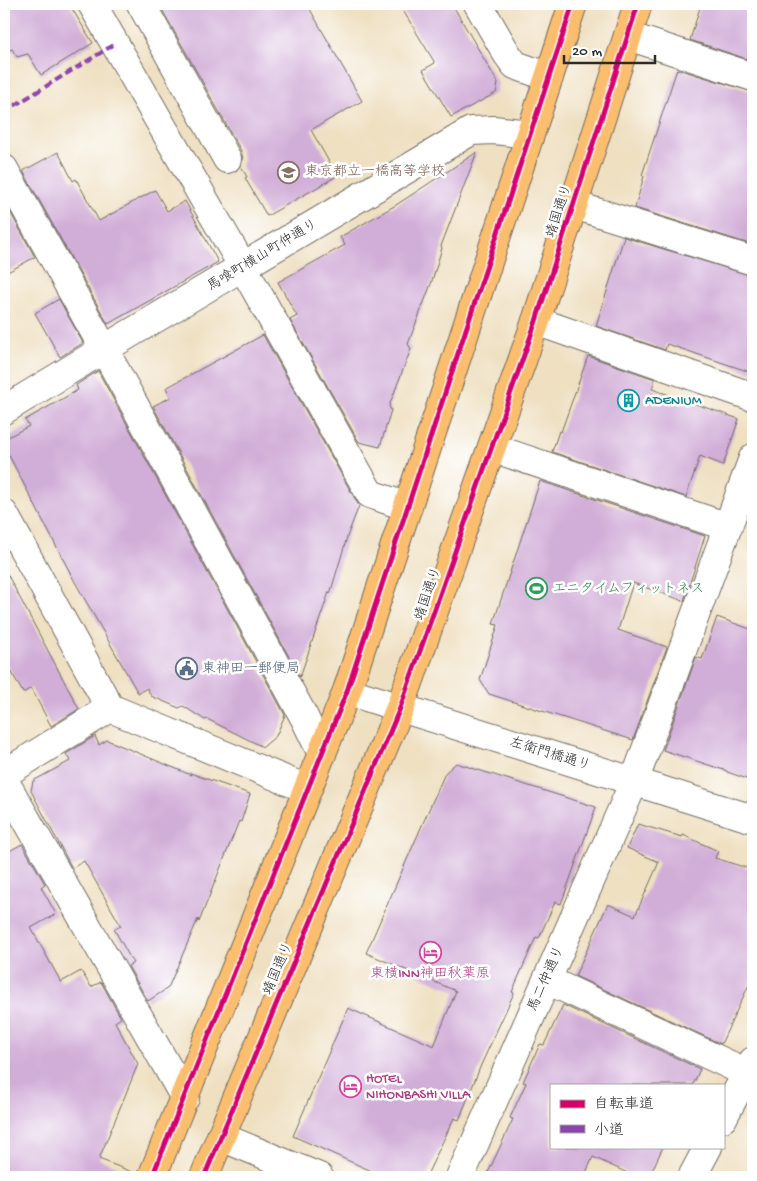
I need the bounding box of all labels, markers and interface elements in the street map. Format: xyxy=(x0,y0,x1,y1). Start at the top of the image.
scale bar xyxy=(564,32,656,64)
text: 20 m xyxy=(572,43,602,61)
school or university icon: 東京都立一橋高等学校 xyxy=(277,160,301,184)
place label: 東京都立一橋高等学校 xyxy=(305,164,445,181)
street label: 靖国通り xyxy=(543,182,577,240)
street label: 馬喰町横山町仲通り xyxy=(205,216,321,296)
building icon: ADENIUM xyxy=(617,389,641,413)
place label: ADENIUM xyxy=(645,393,702,410)
street label: 靖国通り xyxy=(412,565,446,623)
sports icon: エニタイムフィットネス xyxy=(524,577,548,601)
place label: エニタイムフィットネス xyxy=(552,581,704,598)
public building icon: 東神田一郵便局 xyxy=(174,657,198,681)
place label: 東神田一郵便局 xyxy=(202,661,300,678)
street label: 左衛門橋通り xyxy=(507,735,593,775)
street label: 靖国通り xyxy=(260,940,298,998)
hotel icon: 東横INN神田秋葉原 xyxy=(418,940,442,964)
street label: 馬二仲通り xyxy=(525,944,569,1014)
place label: 東横INN神田秋葉原 xyxy=(370,966,490,983)
place label: HOTEL NIHONBASHI VILLA xyxy=(366,1071,471,1104)
hotel icon: HOTEL NIHONBASHI VILLA xyxy=(338,1075,362,1099)
legend xyxy=(550,1084,724,1148)
text: 自転車道 xyxy=(594,1095,654,1114)
text: 小道 xyxy=(594,1122,624,1140)

